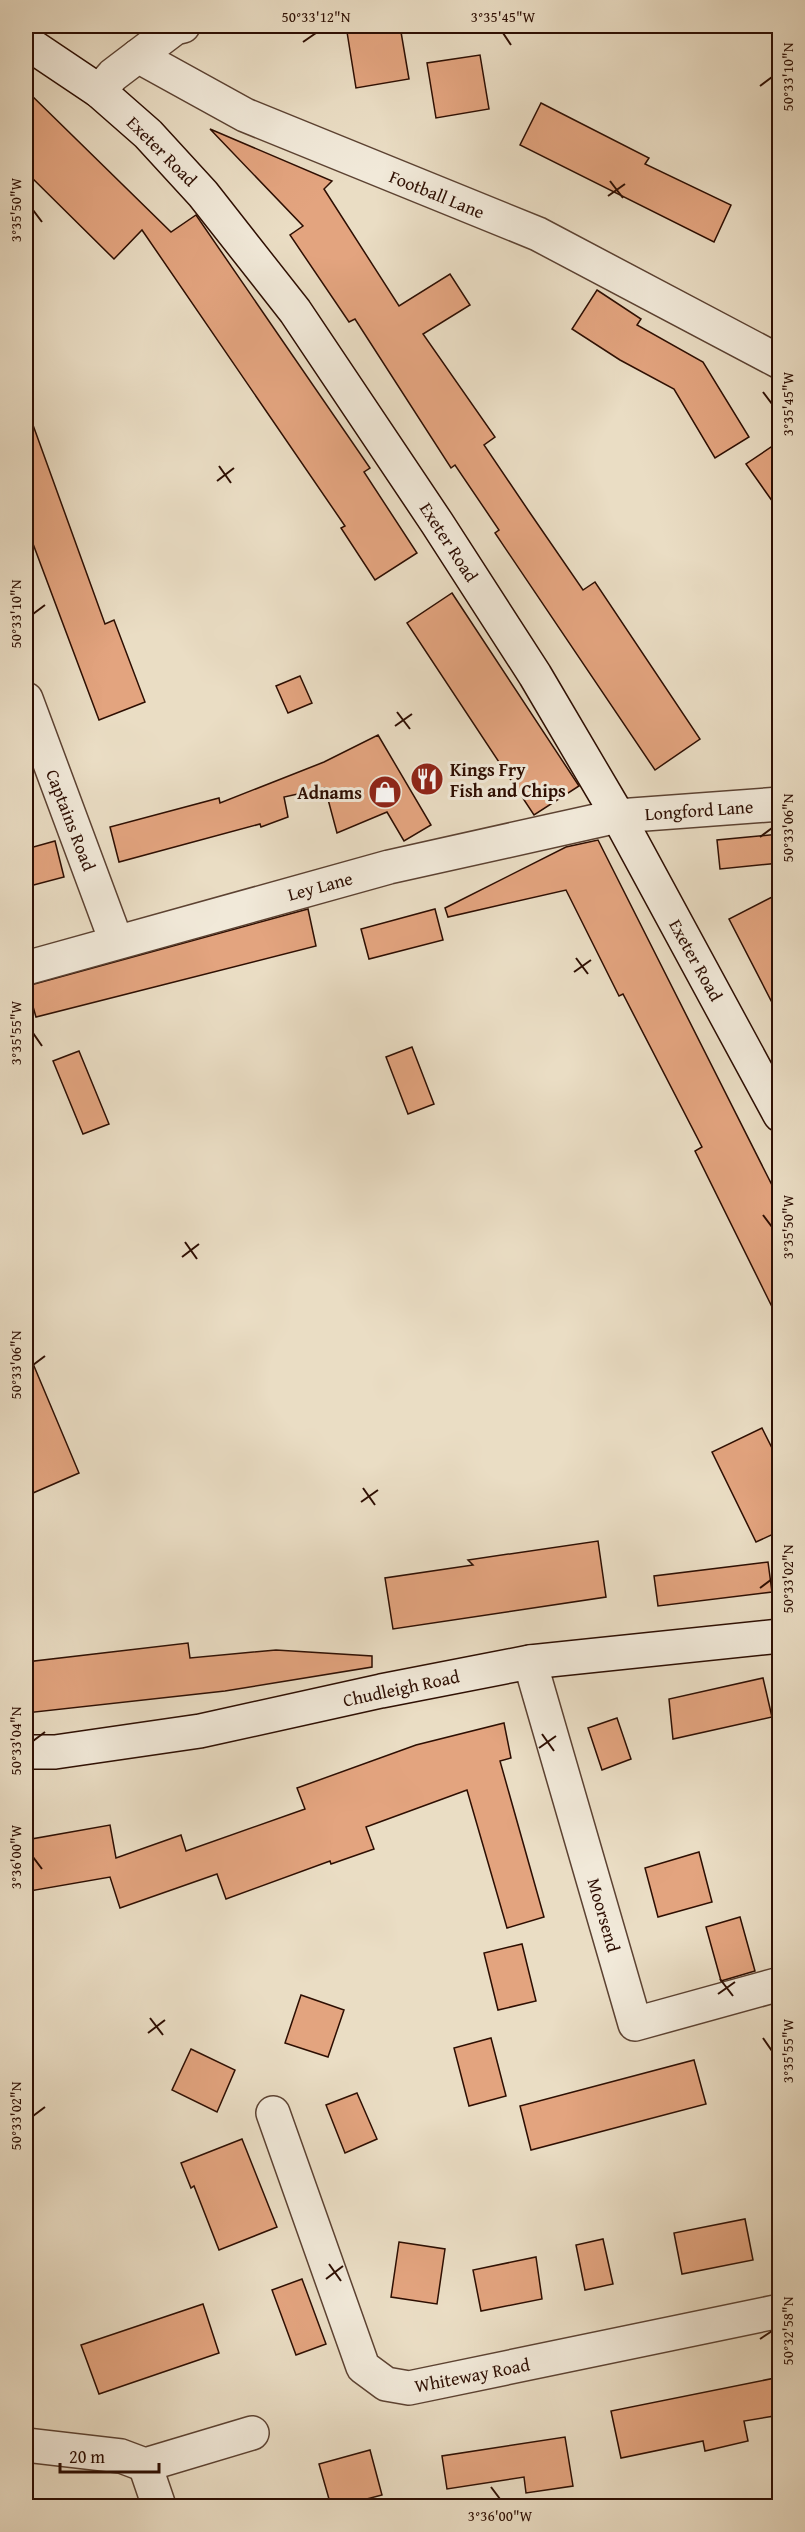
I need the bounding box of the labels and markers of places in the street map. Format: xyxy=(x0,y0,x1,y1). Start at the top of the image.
place label: Kings Fry Fish and Chips xyxy=(450,756,566,804)
restaurant icon: Kings Fry Fish and Chips xyxy=(409,761,445,797)
shop icon: Adnams xyxy=(367,774,403,810)
place label: Adnams xyxy=(297,779,362,806)

